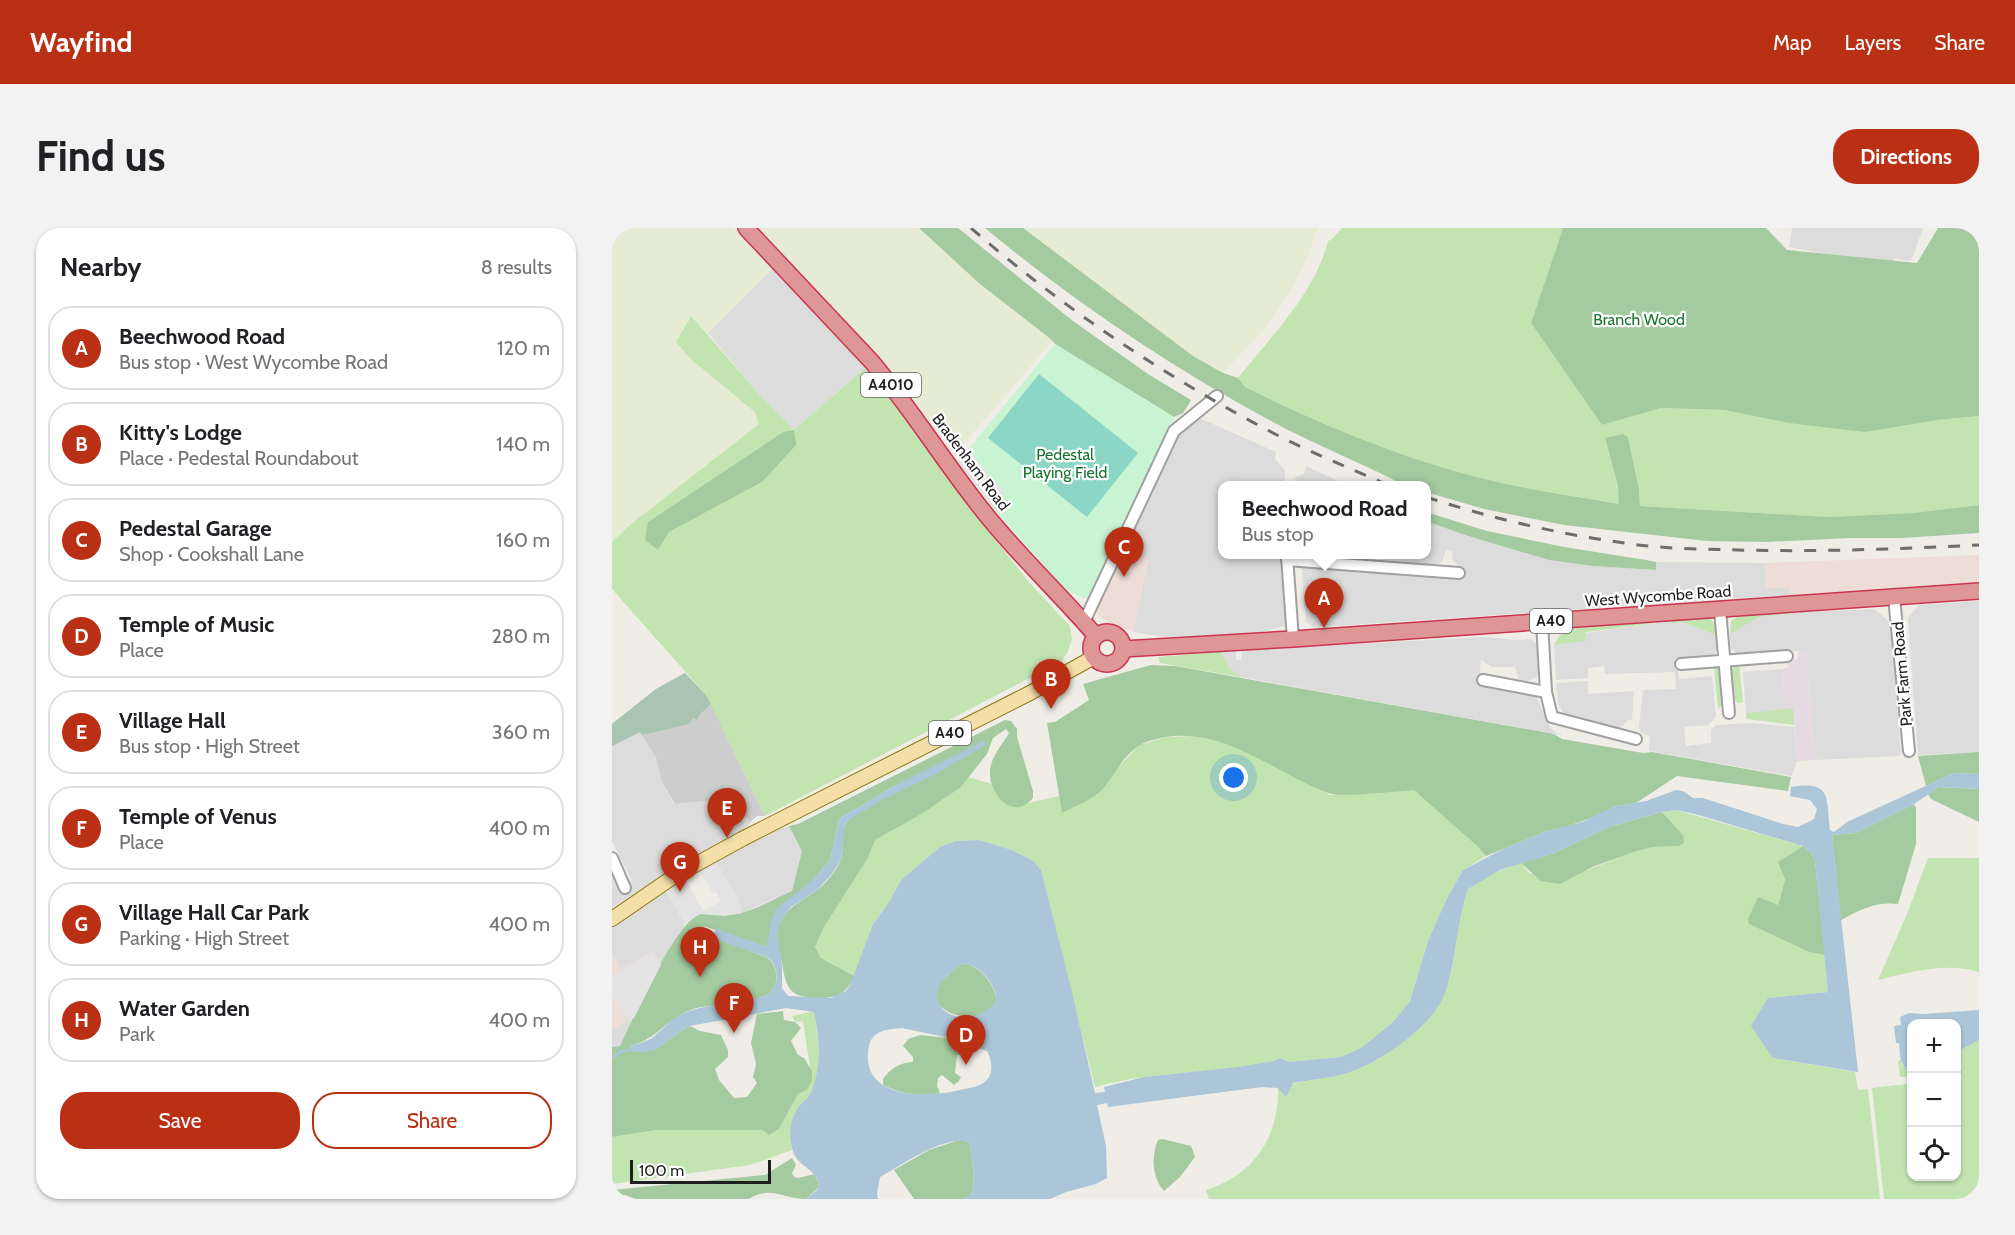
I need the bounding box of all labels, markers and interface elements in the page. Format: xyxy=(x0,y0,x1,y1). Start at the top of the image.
text: Wayfind xyxy=(30,25,132,59)
text: Map xyxy=(1773,30,1812,55)
text: Layers xyxy=(1845,30,1901,55)
text: Share xyxy=(1934,30,1985,55)
button: Directions xyxy=(1833,129,1979,184)
text: Find us xyxy=(36,130,165,182)
text: Nearby xyxy=(60,251,141,283)
text: 8 results xyxy=(481,255,552,279)
park label: Branch Wood xyxy=(1593,310,1685,329)
text: Beechwood Road xyxy=(119,323,285,350)
text: A xyxy=(75,336,88,360)
text: 120 m xyxy=(497,336,550,360)
text: Bus stop · West Wycombe Road xyxy=(119,350,388,374)
road number: A4010 xyxy=(861,373,921,397)
street label: Bradenham Road xyxy=(928,410,1014,514)
text: Kitty's Lodge xyxy=(119,419,242,446)
text: B xyxy=(75,432,88,456)
text: 140 m xyxy=(496,432,550,456)
park label: Pedestal Playing Field xyxy=(1023,445,1107,482)
text: Place · Pedestal Roundabout xyxy=(119,446,359,470)
popup xyxy=(1218,481,1431,559)
text: Beechwood Road xyxy=(1241,495,1408,522)
text: Pedestal Garage xyxy=(119,515,272,542)
text: Bus stop xyxy=(1241,522,1314,546)
text: C xyxy=(75,528,88,552)
text: 160 m xyxy=(496,528,550,552)
pin: C xyxy=(1104,528,1144,577)
text: Shop · Cookshall Lane xyxy=(119,542,304,566)
pin: A xyxy=(1304,578,1344,628)
street label: West Wycombe Road xyxy=(1584,581,1732,611)
road number: A40 xyxy=(1530,609,1572,633)
text: Temple of Music xyxy=(119,611,274,638)
street label: Park Farm Road xyxy=(1888,621,1916,727)
text: D xyxy=(74,624,89,648)
text: 280 m xyxy=(491,624,550,648)
text: Place xyxy=(119,638,164,662)
pin: B xyxy=(1032,660,1070,709)
text: Village Hall xyxy=(119,707,226,734)
text: E xyxy=(76,720,87,744)
text: 360 m xyxy=(492,720,550,744)
road number: A40 xyxy=(929,721,971,745)
text: Bus stop · High Street xyxy=(119,734,300,758)
your location xyxy=(1219,763,1248,792)
pin: E xyxy=(708,788,746,838)
text: Temple of Venus xyxy=(119,803,277,830)
text: F xyxy=(76,816,87,840)
text: 400 m xyxy=(488,816,550,840)
text: Place xyxy=(119,830,164,854)
pin: G xyxy=(660,842,700,892)
text: Village Hall Car Park xyxy=(119,899,309,926)
text: G xyxy=(75,912,88,936)
text: 400 m xyxy=(488,912,550,936)
text: Parking · High Street xyxy=(119,926,289,950)
pin: H xyxy=(680,928,719,977)
pin: F xyxy=(714,984,754,1033)
text: Water Garden xyxy=(119,995,250,1022)
text: H xyxy=(74,1008,89,1032)
text: 400 m xyxy=(488,1008,550,1032)
pin: D xyxy=(946,1016,986,1065)
map controls xyxy=(1907,1019,1961,1181)
button: + xyxy=(1907,1019,1961,1073)
text: Park xyxy=(119,1022,155,1046)
button: − xyxy=(1907,1073,1961,1127)
button: Save xyxy=(60,1092,300,1149)
button: Share xyxy=(312,1092,552,1149)
button: locate xyxy=(1907,1127,1961,1181)
scale bar xyxy=(630,1157,771,1184)
text: 100 m xyxy=(639,1161,684,1180)

